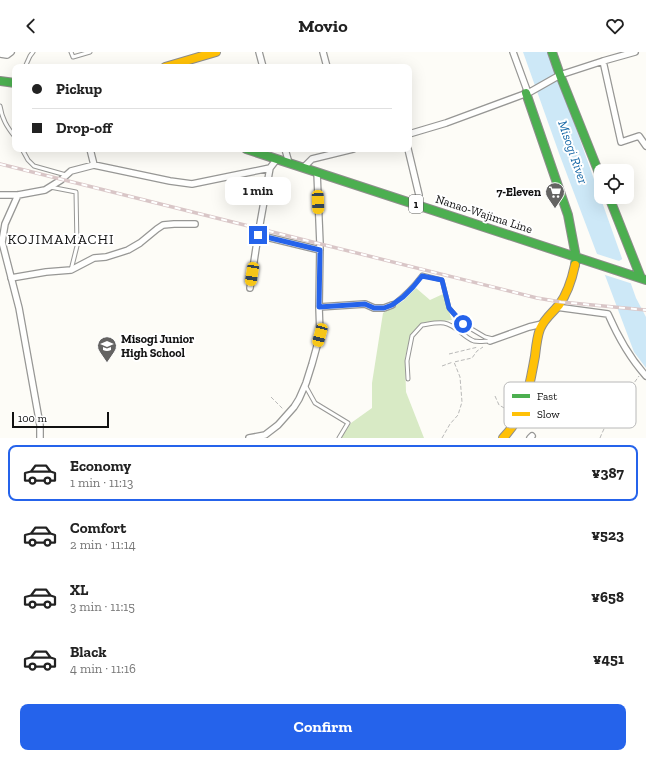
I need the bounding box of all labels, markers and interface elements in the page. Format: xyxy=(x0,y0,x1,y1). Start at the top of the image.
icon: back xyxy=(20,15,42,37)
text: Movio xyxy=(298,15,348,37)
icon: heart xyxy=(604,15,626,37)
text: Pickup xyxy=(56,80,102,98)
water label: Misogi River xyxy=(555,118,591,186)
text: Drop-off xyxy=(56,119,112,137)
map controls xyxy=(594,164,634,204)
button: locate xyxy=(594,164,634,204)
callout: 1 min xyxy=(225,177,291,205)
supermarket icon: 7-Eleven xyxy=(544,181,566,209)
text: 1 min xyxy=(243,183,273,198)
place label: 7-Eleven xyxy=(496,185,541,199)
car xyxy=(312,190,324,214)
street label: Nanao-Wajima Line xyxy=(434,192,535,237)
road number: 1 xyxy=(409,195,423,213)
route end xyxy=(249,226,267,244)
district label: KOJIMAMACHI xyxy=(7,231,115,248)
car xyxy=(244,261,260,287)
route start xyxy=(454,315,472,333)
car xyxy=(311,322,329,348)
place label: Misogi Junior High School xyxy=(121,332,195,360)
school or university icon: Misogi Junior High School xyxy=(96,335,118,363)
legend xyxy=(504,382,636,428)
text: Fast xyxy=(537,390,558,403)
text: Slow xyxy=(537,408,560,421)
scale bar xyxy=(12,410,109,429)
text: 100 m xyxy=(18,412,47,425)
icon: car xyxy=(22,455,58,491)
text: Economy xyxy=(70,457,131,475)
text: ¥387 xyxy=(592,464,624,482)
text: 1 min · 11:13 xyxy=(70,475,133,490)
icon: car xyxy=(22,517,58,553)
text: Comfort xyxy=(70,519,126,537)
text: ¥523 xyxy=(591,526,624,544)
text: 2 min · 11:14 xyxy=(70,537,136,552)
icon: car xyxy=(22,579,58,615)
text: XL xyxy=(70,581,88,599)
text: ¥658 xyxy=(591,588,624,606)
text: 3 min · 11:15 xyxy=(70,599,135,614)
icon: car xyxy=(22,641,58,677)
text: Black xyxy=(70,643,107,661)
text: ¥451 xyxy=(593,650,624,668)
text: 4 min · 11:16 xyxy=(70,661,136,676)
button: Confirm xyxy=(20,704,626,750)

